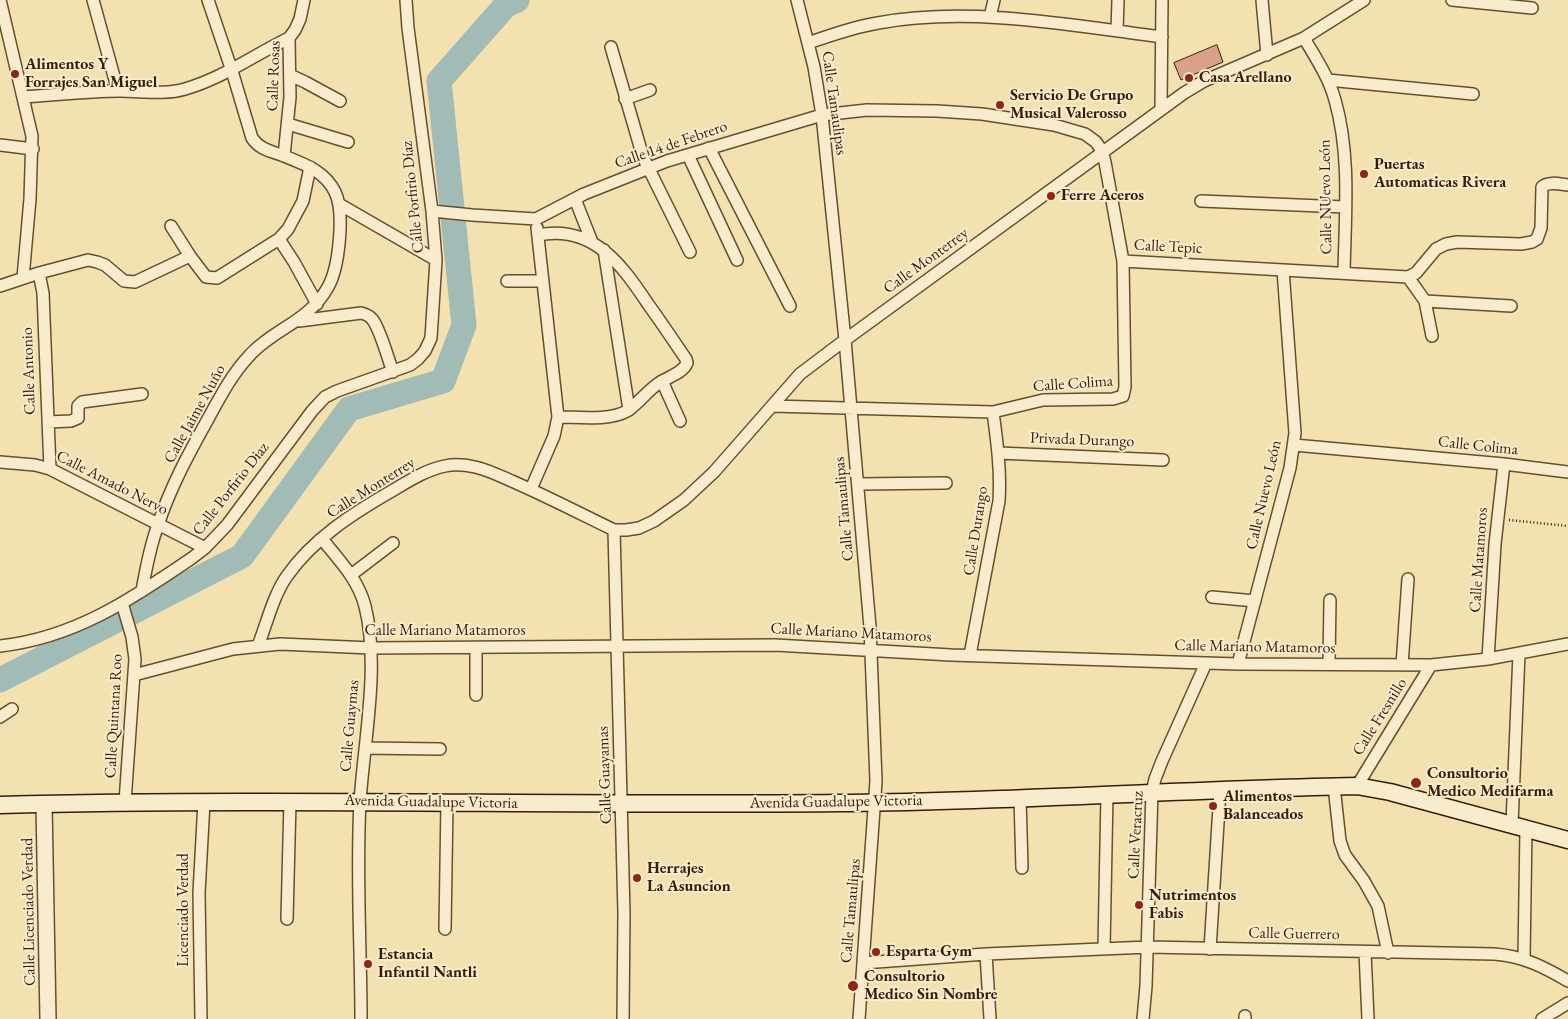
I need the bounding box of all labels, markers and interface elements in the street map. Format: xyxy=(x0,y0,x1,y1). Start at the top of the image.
street label: Calle Rosas xyxy=(263,40,285,112)
street label: Calle Tamaulipas xyxy=(817,50,851,156)
place label: Alimentos Y Forrajes San Miguel xyxy=(25,55,157,93)
marker: Alimentos Y Forrajes San Miguel xyxy=(9,68,21,80)
place label: Casa Arellano xyxy=(1199,68,1292,88)
marker: Casa Arellano xyxy=(1183,72,1195,84)
place label: Servicio De Grupo Musical Valerosso xyxy=(1010,86,1133,124)
marker: Servicio De Grupo Musical Valerosso xyxy=(994,99,1006,111)
street label: Calle 14 de Febrero xyxy=(612,117,730,173)
street label: Calle NUevo León xyxy=(1315,139,1337,255)
street label: Calle Porfirio Díaz xyxy=(398,140,428,254)
place label: Puertas Automaticas Rivera xyxy=(1374,155,1506,193)
marker: Puertas Automaticas Rivera xyxy=(1358,168,1370,180)
place label: Ferre Aceros xyxy=(1061,186,1144,206)
marker: Ferre Aceros xyxy=(1045,190,1057,202)
street label: Calle Monterrey xyxy=(880,224,972,298)
street label: Calle Tepic xyxy=(1133,236,1203,258)
street label: Calle Antonio xyxy=(18,327,40,415)
street label: Calle Jaime Nuño xyxy=(160,361,230,467)
street label: Calle Colima xyxy=(1032,372,1114,396)
street label: Privada Durango xyxy=(1029,429,1135,451)
street label: Calle Colima xyxy=(1437,432,1519,460)
street label: Calle Nuevo León xyxy=(1242,438,1286,552)
street label: Calle Porfirio Diaz xyxy=(189,439,273,539)
street label: Calle Amado Nervo xyxy=(53,447,171,519)
street label: Calle Monterrey xyxy=(323,453,419,523)
street label: Calle Tamaulipas xyxy=(830,456,858,562)
street label: Calle Durango xyxy=(959,485,993,577)
street label: Calle Matamoros xyxy=(1466,507,1492,613)
street label: Calle Mariano Matamoros xyxy=(770,619,932,647)
street label: Calle Mariano Matamoros xyxy=(364,621,526,641)
street label: Calle Mariano Matamoros xyxy=(1174,636,1336,658)
street label: Calle Quintana Roo xyxy=(101,653,127,779)
street label: Calle Fresnillo xyxy=(1349,675,1411,759)
street label: Calle Guaymas xyxy=(336,679,364,773)
street label: Calle Guayamas xyxy=(594,726,616,824)
place label: Consultorio Medico Medifarma xyxy=(1427,764,1554,802)
marker: Consultorio Medico Medifarma xyxy=(1409,776,1423,790)
place label: Alimentos Balanceados xyxy=(1223,787,1303,825)
street label: Avenida Guadalupe Victoria xyxy=(344,791,518,813)
street label: Avenida Guadalupe Victoria xyxy=(749,791,923,813)
street label: Calle Veracruz xyxy=(1124,791,1148,879)
marker: Alimentos Balanceados xyxy=(1207,800,1219,812)
street label: Calle Licenciado Verdad xyxy=(18,838,40,986)
street label: Licenciado Verdad xyxy=(174,853,194,967)
street label: Calle Tamaulipas xyxy=(837,858,865,964)
place label: Herrajes La Asuncion xyxy=(647,859,731,897)
marker: Herrajes La Asuncion xyxy=(631,872,643,884)
place label: Nutrimentos Fabis xyxy=(1149,886,1236,924)
marker: Nutrimentos Fabis xyxy=(1133,899,1145,911)
street label: Calle Guerrero xyxy=(1248,924,1340,944)
place label: Esparta Gym xyxy=(886,942,972,962)
place label: Estancia Infantil Nantli xyxy=(378,945,477,983)
marker: Esparta Gym xyxy=(870,946,882,958)
marker: Estancia Infantil Nantli xyxy=(362,958,374,970)
place label: Consultorio Medico Sin Nombre xyxy=(864,967,997,1005)
marker: Consultorio Medico Sin Nombre xyxy=(846,979,860,993)

